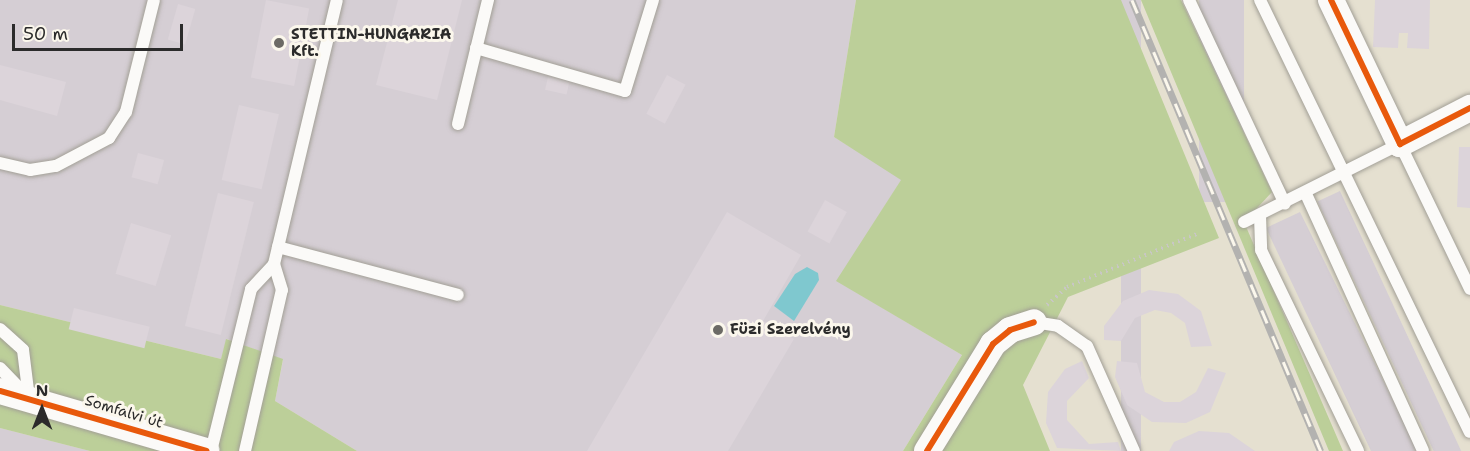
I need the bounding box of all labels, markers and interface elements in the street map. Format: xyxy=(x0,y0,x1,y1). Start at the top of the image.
scale bar xyxy=(15,12,186,50)
text: 50 m xyxy=(23,22,68,46)
place label: STETTIN-HUNGARIA Kft. xyxy=(291,25,451,60)
marker: STETTIN-HUNGARIA Kft. xyxy=(272,36,286,50)
place label: Füzi Szerelvény xyxy=(730,321,851,339)
marker: Füzi Szerelvény xyxy=(711,323,725,337)
north arrow xyxy=(12,379,72,439)
text: N xyxy=(36,380,48,401)
street label: Somfalvi út xyxy=(83,392,165,432)

